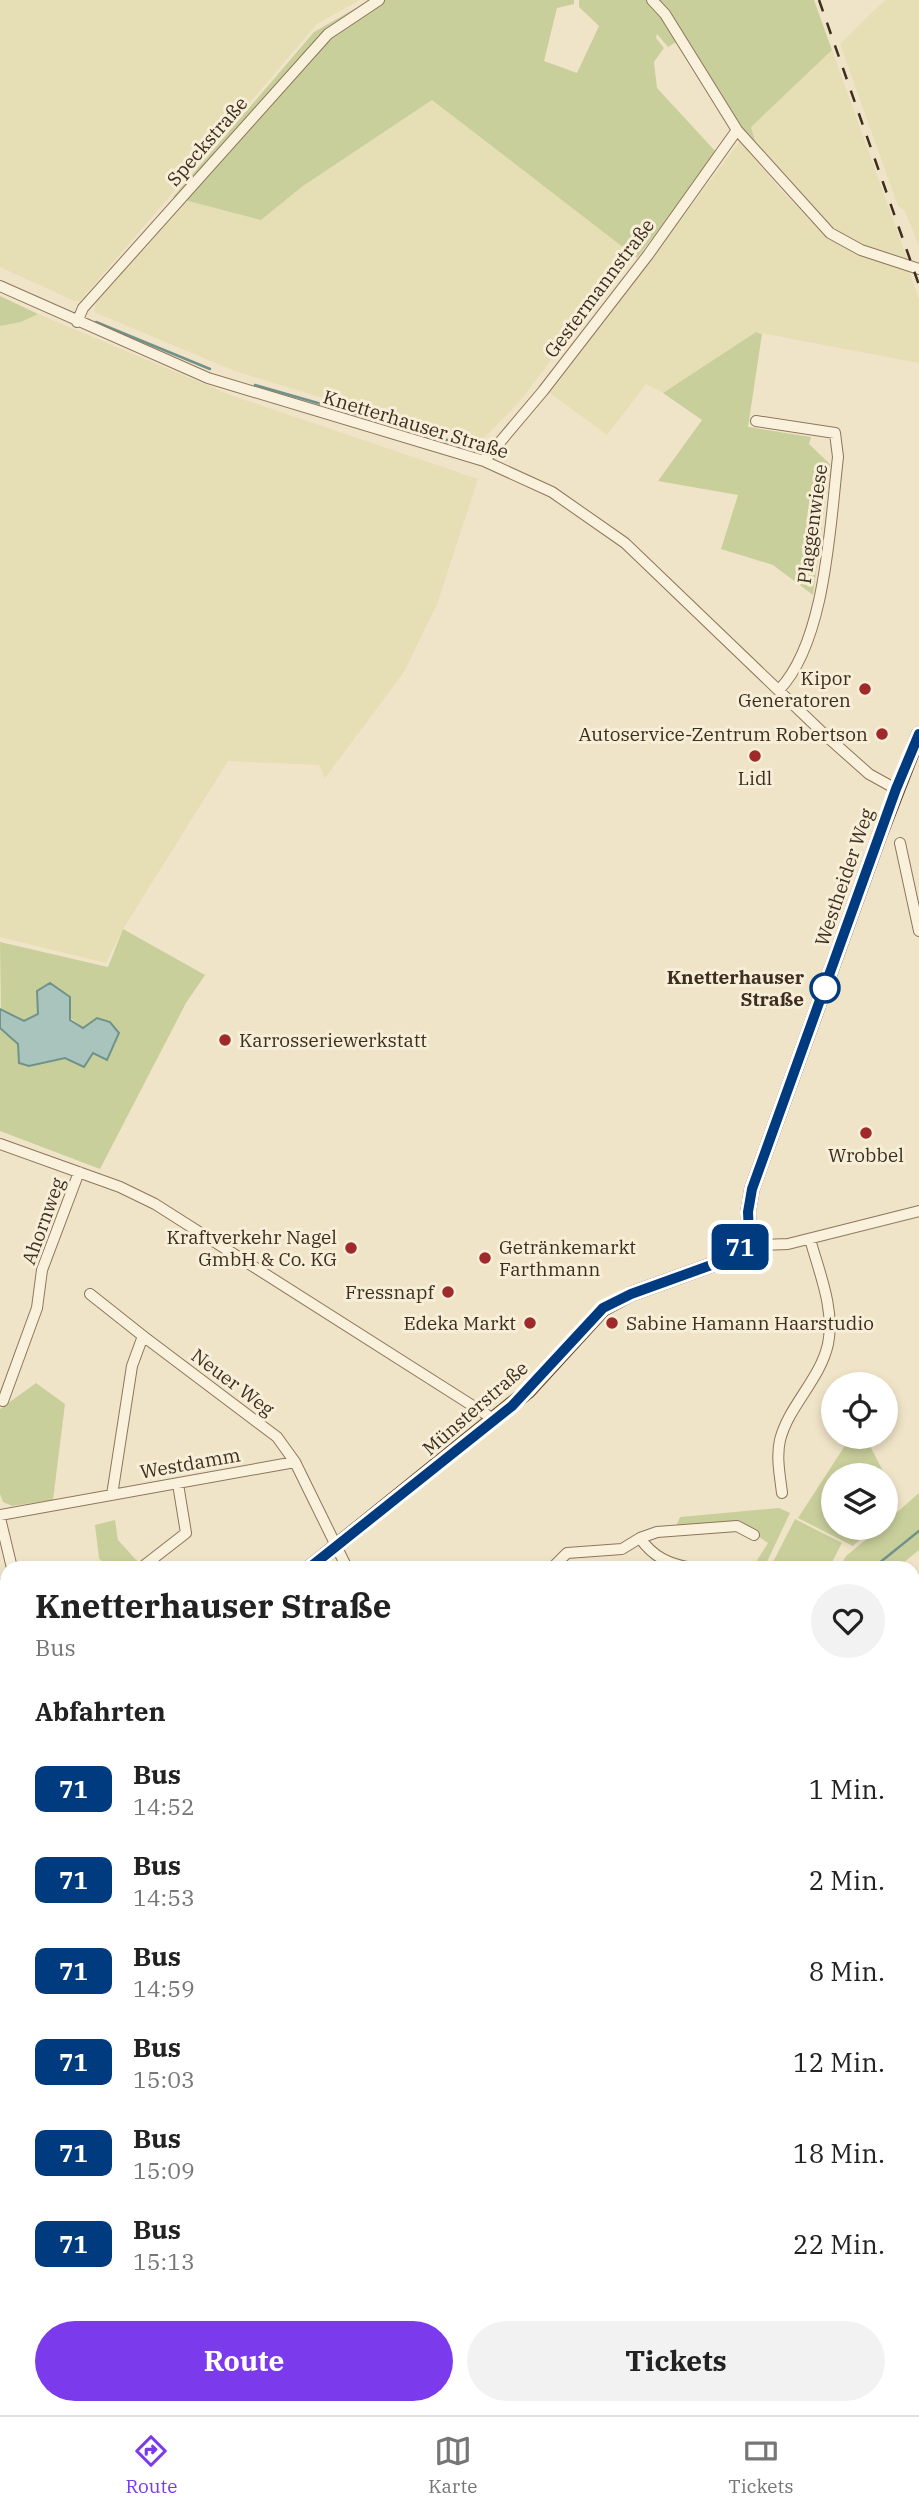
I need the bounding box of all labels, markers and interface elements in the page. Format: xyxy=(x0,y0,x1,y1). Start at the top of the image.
street label: Speckstraße xyxy=(162,91,252,191)
street label: Gestermannstraße xyxy=(539,214,659,362)
street label: Knetterhauser Straße xyxy=(320,384,512,464)
street label: Plaggenwiese xyxy=(792,462,832,586)
place label: Kipor Generatoren xyxy=(738,666,852,712)
marker: Kipor Generatoren xyxy=(857,681,873,697)
place label: Autoservice-Zentrum Robertson xyxy=(579,722,868,746)
marker: Autoservice-Zentrum Robertson xyxy=(874,726,890,742)
marker: Lidl xyxy=(747,748,763,764)
place label: Lidl xyxy=(738,766,773,790)
street label: Westheider Weg xyxy=(809,804,879,949)
place label: Knetterhauser Straße xyxy=(667,965,805,1011)
marker: Knetterhauser Straße xyxy=(810,973,840,1003)
place label: Karrosseriewerkstatt xyxy=(239,1028,427,1052)
marker: Karrosseriewerkstatt xyxy=(217,1032,233,1048)
marker: Wrobbel xyxy=(858,1125,874,1141)
place label: Wrobbel xyxy=(828,1143,904,1167)
street label: Ahornweg xyxy=(16,1174,70,1268)
line badge: 71 xyxy=(708,1224,772,1270)
place label: Kraftverkehr Nagel GmbH & Co. KG xyxy=(167,1225,337,1271)
text: 71 xyxy=(726,1231,754,1263)
place label: Getränkemarkt Farthmann xyxy=(499,1235,636,1281)
marker: Kraftverkehr Nagel GmbH & Co. KG xyxy=(343,1240,359,1256)
marker: Getränkemarkt Farthmann xyxy=(477,1250,493,1266)
place label: Fressnapf xyxy=(345,1280,435,1304)
marker: Fressnapf xyxy=(440,1284,456,1300)
place label: Edeka Markt xyxy=(403,1311,516,1335)
place label: Sabine Hamann Haarstudio xyxy=(626,1311,874,1335)
marker: Edeka Markt xyxy=(522,1315,538,1331)
marker: Sabine Hamann Haarstudio xyxy=(604,1315,620,1331)
street label: Neuer Weg xyxy=(187,1343,280,1421)
street label: Münsterstraße xyxy=(417,1356,533,1460)
map controls xyxy=(821,1372,898,1540)
button: locate xyxy=(821,1372,898,1449)
street label: Westdamm xyxy=(138,1442,242,1484)
button: layers xyxy=(821,1463,898,1540)
text: Knetterhauser Straße xyxy=(35,1584,391,1627)
button: heart xyxy=(811,1584,885,1658)
text: Bus xyxy=(35,1632,76,1662)
text: Abfahrten xyxy=(35,1694,166,1728)
text: Bus xyxy=(133,1757,181,1791)
text: 1 Min. xyxy=(809,1772,885,1806)
text: 71 xyxy=(59,1773,88,1805)
text: 14:52 xyxy=(133,1791,195,1821)
text: Bus xyxy=(133,1848,181,1882)
text: 2 Min. xyxy=(809,1863,885,1897)
text: 71 xyxy=(59,1864,88,1896)
text: 14:53 xyxy=(133,1882,195,1912)
text: Bus xyxy=(133,1939,181,1973)
text: 8 Min. xyxy=(809,1954,885,1988)
text: 71 xyxy=(59,1955,88,1987)
text: 14:59 xyxy=(133,1973,195,2003)
text: Bus xyxy=(133,2030,181,2064)
text: 12 Min. xyxy=(793,2045,885,2079)
text: 71 xyxy=(59,2046,88,2078)
text: 15:03 xyxy=(133,2064,195,2094)
text: Bus xyxy=(133,2121,181,2155)
text: 18 Min. xyxy=(793,2136,885,2170)
text: 71 xyxy=(59,2137,88,2169)
text: 15:09 xyxy=(133,2155,195,2185)
text: Bus xyxy=(133,2212,181,2246)
text: 22 Min. xyxy=(793,2227,885,2261)
text: 71 xyxy=(59,2228,88,2260)
text: 15:13 xyxy=(133,2246,195,2276)
button: Route xyxy=(35,2321,453,2401)
button: Tickets xyxy=(467,2321,885,2401)
tab: Route xyxy=(125,2432,177,2498)
tab: Karte xyxy=(428,2432,477,2498)
tab: Tickets xyxy=(728,2432,794,2498)

